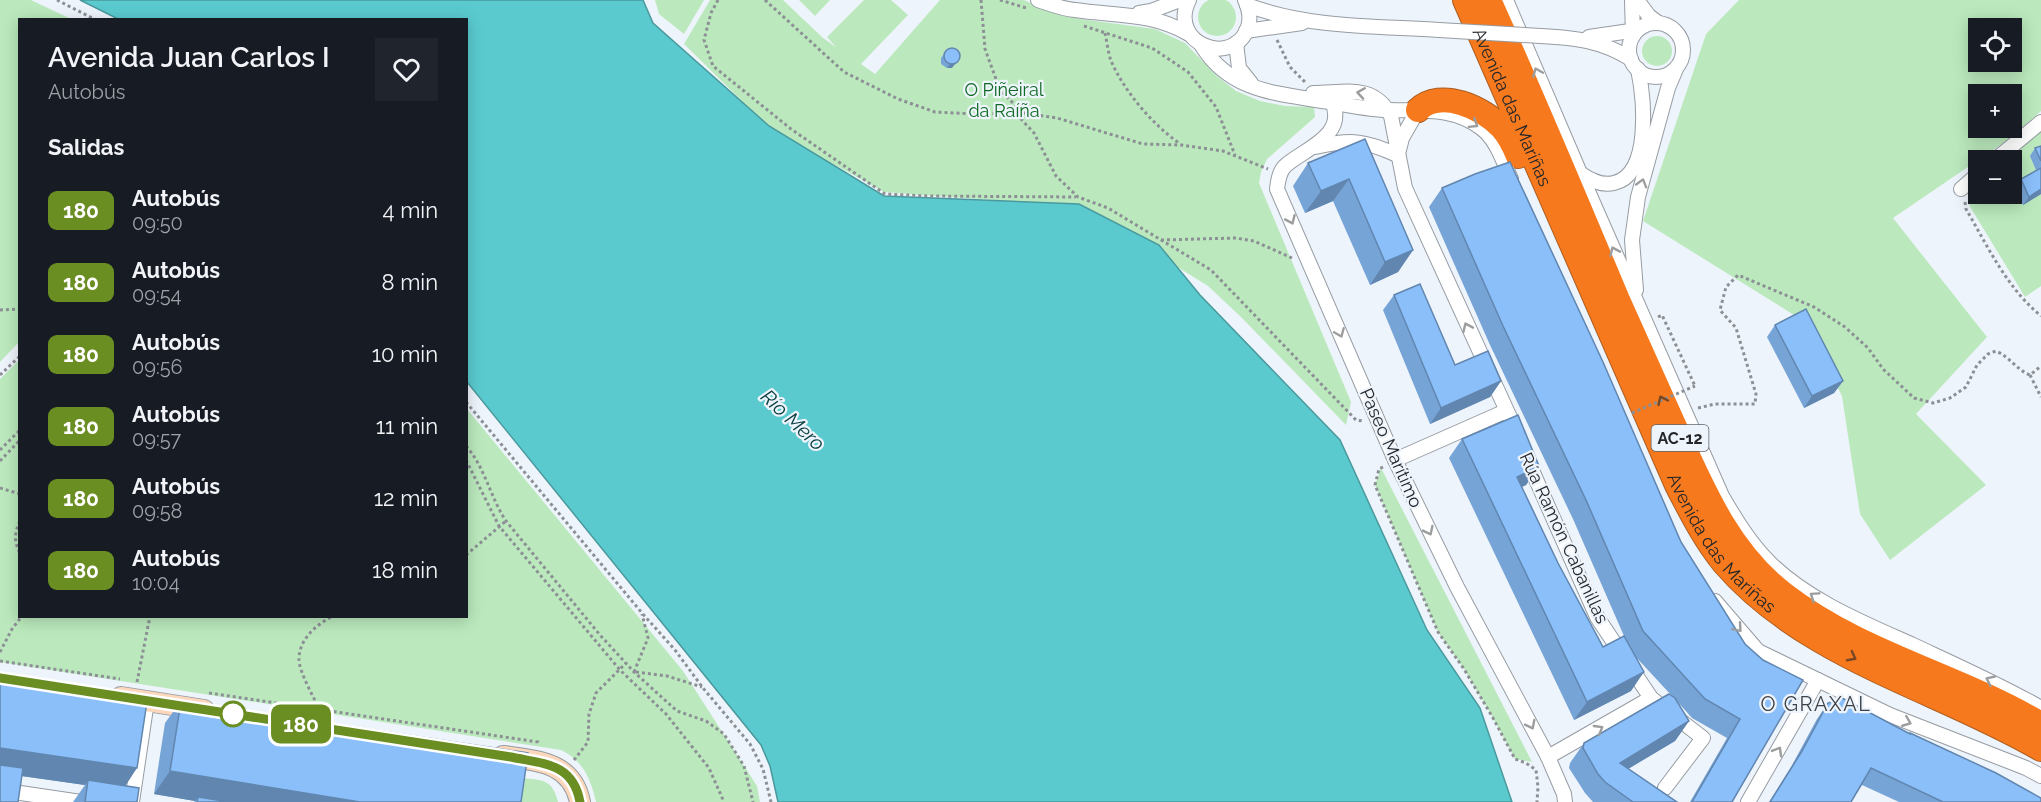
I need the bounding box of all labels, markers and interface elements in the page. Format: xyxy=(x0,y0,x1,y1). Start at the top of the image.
map controls xyxy=(1968,18,2022,204)
button: locate xyxy=(1968,18,2022,72)
street label: Avenida das Mariñas xyxy=(1469,25,1556,190)
button: heart xyxy=(375,38,438,101)
text: Avenida Juan Carlos I xyxy=(48,41,330,74)
one-way arrow xyxy=(1532,67,1544,78)
park label: O Piñeiral da Raíña xyxy=(964,79,1044,121)
text: Autobús xyxy=(48,80,125,104)
button: + xyxy=(1968,84,2022,138)
one-way arrow xyxy=(1357,88,1366,100)
one-way arrow xyxy=(1468,116,1478,128)
text: Salidas xyxy=(48,134,124,160)
button: − xyxy=(1968,150,2022,204)
one-way arrow xyxy=(1635,179,1647,189)
text: Autobús xyxy=(132,185,220,211)
text: 4 min xyxy=(383,197,438,223)
text: 180 xyxy=(63,198,99,223)
text: 09:50 xyxy=(132,211,183,235)
one-way arrow xyxy=(1284,214,1296,225)
one-way arrow xyxy=(1610,246,1622,257)
text: Autobús xyxy=(132,257,220,283)
text: 8 min xyxy=(382,269,438,295)
text: 180 xyxy=(63,270,99,295)
text: 09:54 xyxy=(132,283,182,307)
one-way arrow xyxy=(1463,322,1475,333)
one-way arrow xyxy=(1333,327,1345,338)
text: Autobús xyxy=(132,329,220,355)
text: 10 min xyxy=(372,341,438,367)
text: 180 xyxy=(63,342,99,367)
text: 09:56 xyxy=(132,355,183,379)
water label: Río Mero xyxy=(756,384,830,456)
street label: Paseo Marítimo xyxy=(1356,385,1427,511)
one-way arrow xyxy=(1658,395,1670,406)
text: Autobús xyxy=(132,401,220,427)
text: 11 min xyxy=(376,413,438,439)
text: 180 xyxy=(63,414,99,439)
road number: AC-12 xyxy=(1652,425,1708,451)
text: 09:57 xyxy=(132,427,181,451)
street label: Rúa Ramón Cabanillas xyxy=(1516,449,1613,627)
street label: Avenida das Mariñas xyxy=(1663,470,1780,617)
text: Autobús xyxy=(132,473,220,499)
text: 12 min xyxy=(374,485,438,511)
text: 180 xyxy=(63,486,99,511)
text: 09:58 xyxy=(132,499,182,523)
one-way arrow xyxy=(1422,524,1434,535)
text: Autobús xyxy=(132,545,220,571)
text: 18 min xyxy=(372,557,438,583)
text: 180 xyxy=(63,558,99,583)
text: 10:04 xyxy=(132,571,180,595)
one-way arrow xyxy=(1810,591,1820,603)
one-way arrow xyxy=(1731,621,1742,632)
one-way arrow xyxy=(1846,650,1857,661)
one-way arrow xyxy=(1985,675,1996,687)
district label: O GRAXAL xyxy=(1761,692,1871,716)
unlabelled marker xyxy=(220,701,246,727)
line badge: 180 xyxy=(266,704,336,744)
text: 180 xyxy=(283,712,319,737)
one-way arrow xyxy=(1900,715,1911,727)
one-way arrow xyxy=(1524,719,1535,730)
one-way arrow xyxy=(1593,724,1603,736)
one-way arrow xyxy=(1771,747,1782,758)

